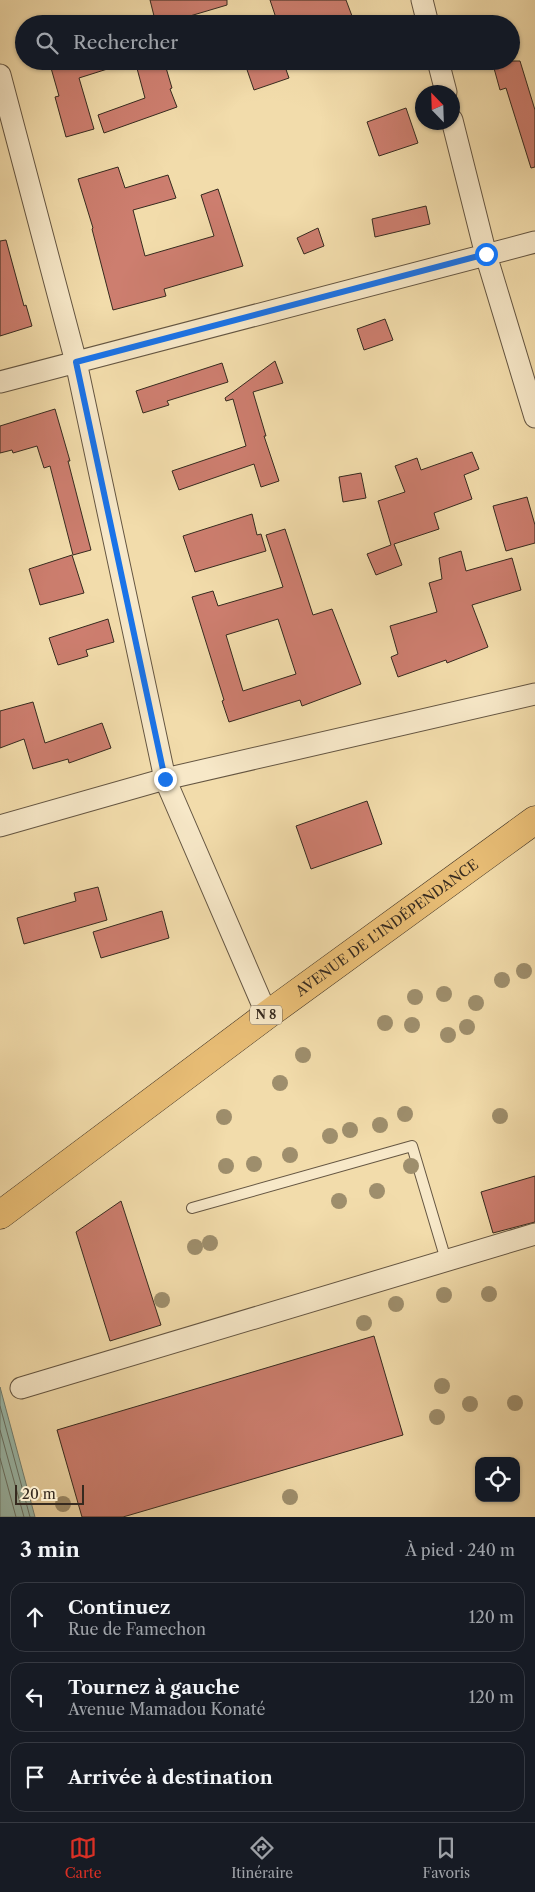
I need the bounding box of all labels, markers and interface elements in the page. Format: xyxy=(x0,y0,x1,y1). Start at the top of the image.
search box xyxy=(15,15,520,70)
icon: search xyxy=(33,29,61,57)
text: Rechercher xyxy=(73,31,178,54)
north arrow xyxy=(415,85,460,130)
route start xyxy=(475,243,498,266)
route end xyxy=(154,768,177,791)
street label: AVENUE DE L'INDÉPENDANCE xyxy=(291,855,482,1001)
road number: N 8 xyxy=(250,1006,282,1024)
map controls xyxy=(475,1457,520,1502)
button: locate xyxy=(475,1457,520,1502)
scale bar xyxy=(15,1482,84,1505)
text: 20 m xyxy=(22,1485,56,1503)
text: 3 min xyxy=(20,1537,80,1562)
text: À pied · 240 m xyxy=(405,1540,515,1560)
text: Continuez xyxy=(68,1596,170,1619)
icon: ahead xyxy=(21,1603,49,1631)
text: 120 m xyxy=(469,1607,514,1627)
text: Rue de Famechon xyxy=(68,1619,206,1639)
text: Tournez à gauche xyxy=(68,1676,240,1699)
icon: left xyxy=(21,1683,49,1711)
text: 120 m xyxy=(469,1687,514,1707)
text: Avenue Mamadou Konaté xyxy=(68,1699,265,1719)
icon: arrive xyxy=(21,1763,49,1791)
text: Arrivée à destination xyxy=(68,1766,273,1789)
tab: Carte xyxy=(65,1834,102,1882)
tab: Itinéraire xyxy=(231,1834,293,1882)
tab: Favoris xyxy=(423,1834,470,1882)

